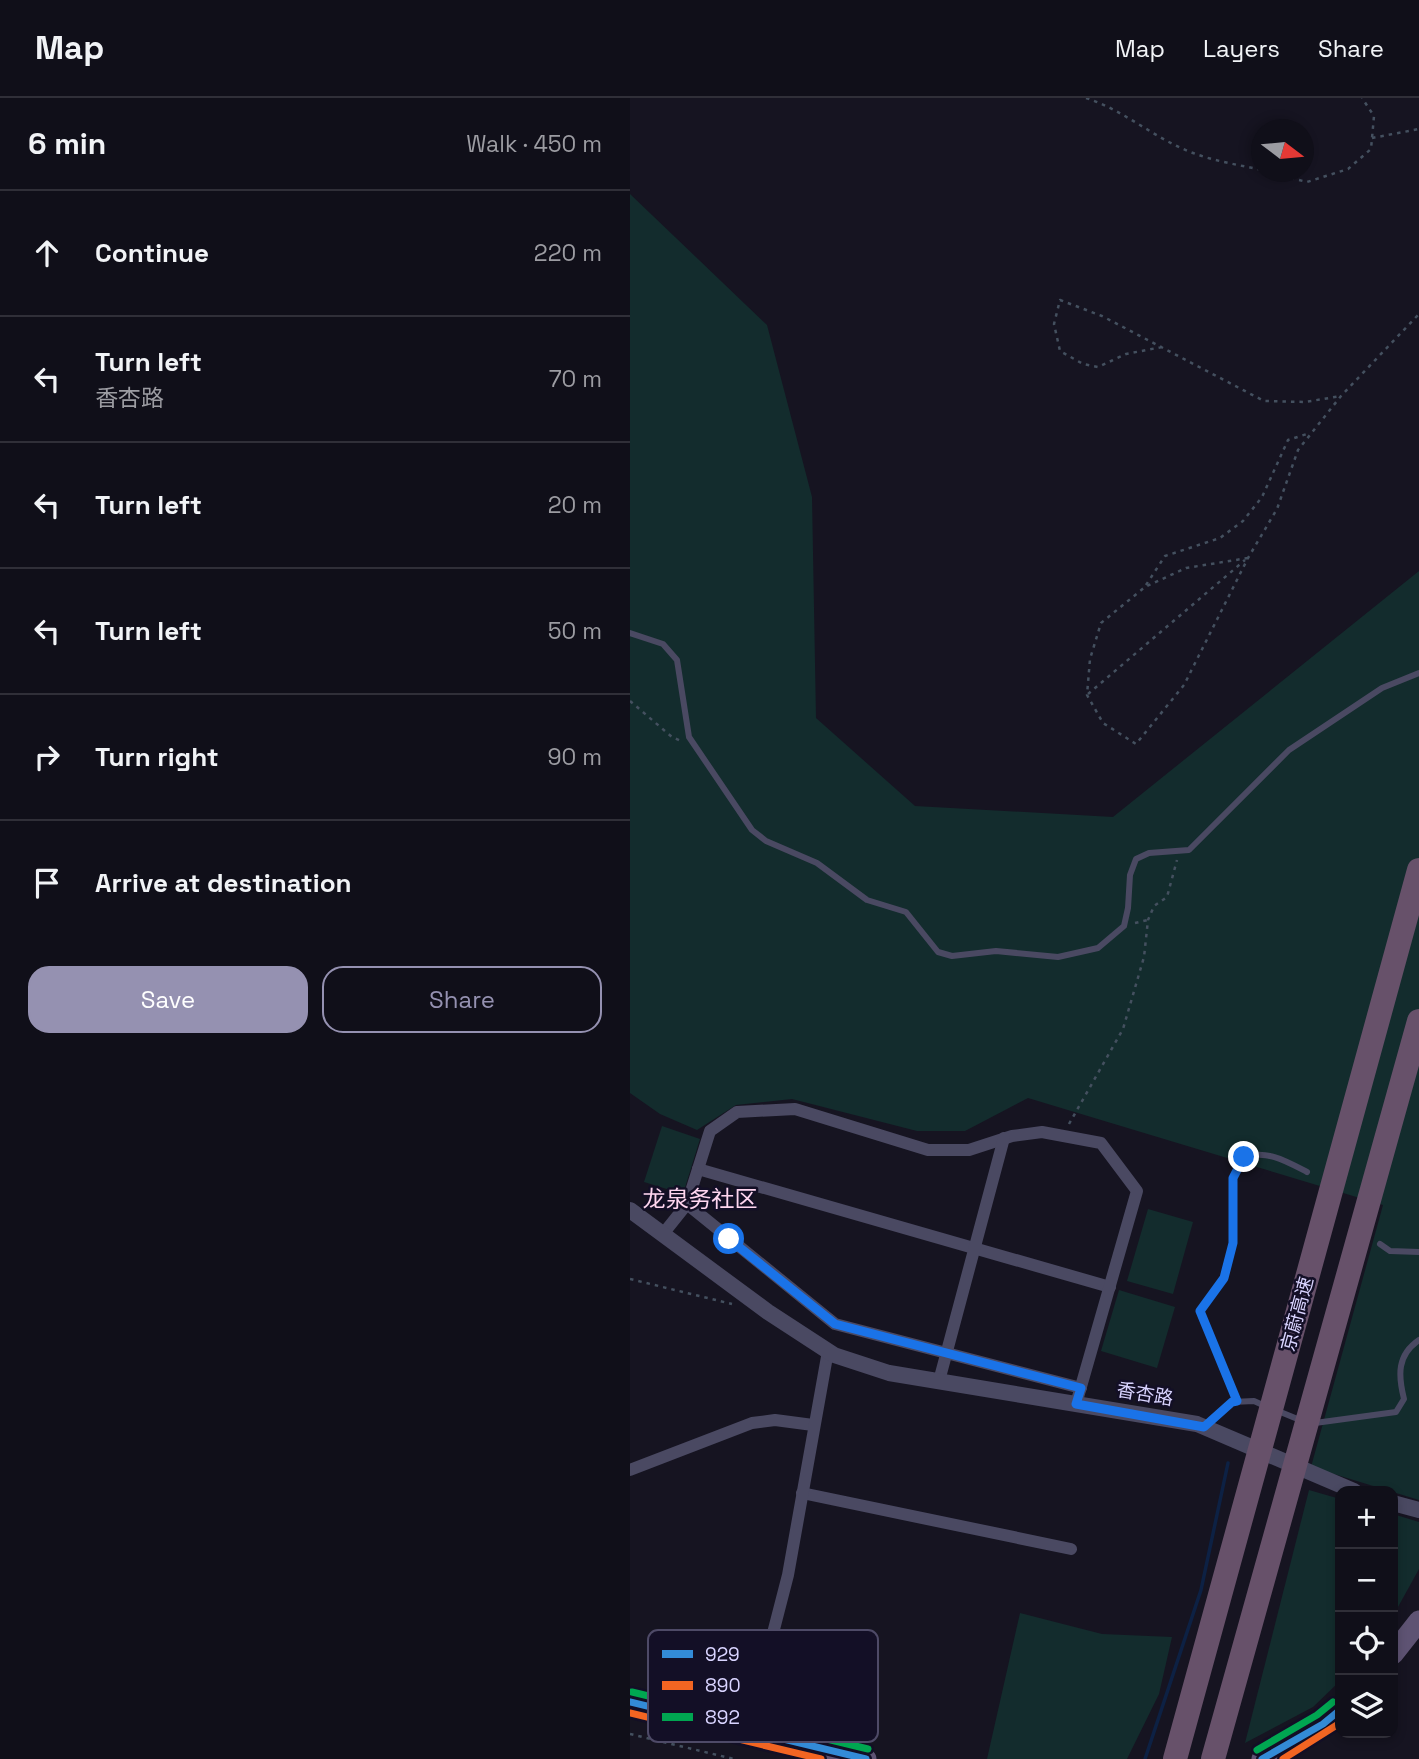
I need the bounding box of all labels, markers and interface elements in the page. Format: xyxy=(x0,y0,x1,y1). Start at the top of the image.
text: Map xyxy=(35,27,104,69)
text: Map xyxy=(1115,33,1165,64)
text: Layers xyxy=(1203,33,1280,64)
text: Share xyxy=(1318,33,1384,64)
north arrow xyxy=(1251,119,1314,182)
text: 6 min xyxy=(28,124,106,163)
text: Walk · 450 m xyxy=(466,129,602,159)
icon: ahead xyxy=(28,234,66,272)
text: Continue xyxy=(95,236,209,270)
text: 220 m xyxy=(534,238,602,268)
text: Turn left xyxy=(95,345,202,379)
icon: left xyxy=(28,360,66,398)
text: 70 m xyxy=(549,364,602,394)
text: 香杏路 xyxy=(95,383,164,413)
icon: left xyxy=(28,486,66,524)
text: Turn left xyxy=(95,488,202,522)
text: 20 m xyxy=(548,490,602,520)
icon: left xyxy=(28,612,66,650)
text: Turn left xyxy=(95,614,202,648)
text: 50 m xyxy=(548,616,602,646)
icon: right xyxy=(28,738,66,776)
text: Turn right xyxy=(95,740,219,774)
text: 90 m xyxy=(547,742,602,772)
icon: arrive xyxy=(28,864,66,902)
text: Arrive at destination xyxy=(95,866,352,900)
button: Save xyxy=(28,966,308,1033)
button: Share xyxy=(322,966,602,1033)
route end xyxy=(1228,1141,1259,1172)
district label: 龙泉务社区 xyxy=(643,1184,758,1214)
route start xyxy=(713,1223,744,1254)
street label: 京蔚高速 xyxy=(1275,1274,1319,1354)
street label: 香杏路 xyxy=(1115,1377,1175,1411)
map controls xyxy=(1335,1486,1398,1738)
button: + xyxy=(1335,1486,1398,1549)
button: − xyxy=(1335,1549,1398,1612)
button: locate xyxy=(1335,1612,1398,1675)
legend xyxy=(648,1630,878,1742)
text: 929 xyxy=(705,1642,740,1667)
text: 890 xyxy=(705,1673,741,1698)
button: layers xyxy=(1335,1675,1398,1738)
text: 892 xyxy=(705,1705,740,1730)

